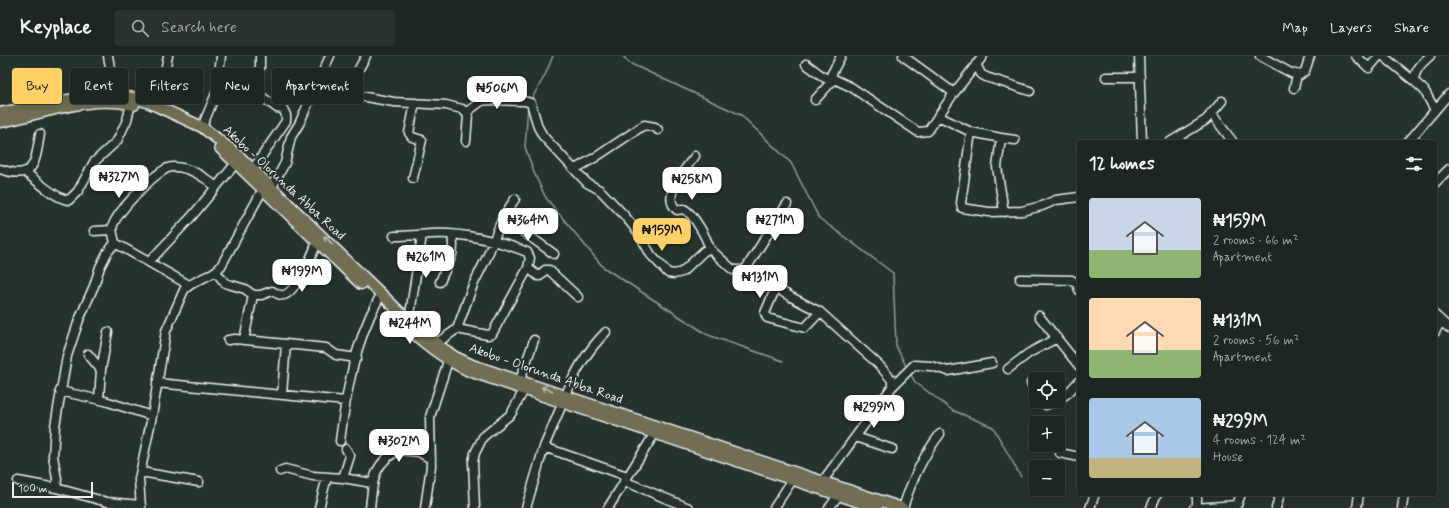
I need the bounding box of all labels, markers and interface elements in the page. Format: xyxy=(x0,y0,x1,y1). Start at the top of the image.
search box xyxy=(115,10,395,46)
text: Keyplace xyxy=(20,15,91,40)
icon: search xyxy=(129,17,151,39)
text: Search here xyxy=(161,18,237,38)
text: Map xyxy=(1282,19,1308,37)
text: Layers xyxy=(1330,19,1372,37)
text: Share xyxy=(1394,19,1429,37)
chip: Buy xyxy=(12,68,62,104)
chip: Rent xyxy=(70,68,128,104)
chip: Filters xyxy=(136,68,203,104)
chip: New xyxy=(211,68,264,104)
chip: Apartment xyxy=(272,68,363,104)
pin: ₦506M xyxy=(469,76,525,110)
text: ₦506M xyxy=(476,80,518,97)
street label: Akobo - Olorunda Abba Road xyxy=(219,122,349,244)
text: 12 homes xyxy=(1089,153,1155,175)
icon: filters xyxy=(1403,153,1425,175)
pin: ₦327M xyxy=(91,165,147,199)
pin: ₦258M xyxy=(664,167,720,201)
text: ₦327M xyxy=(99,169,139,186)
text: ₦258M xyxy=(671,171,713,188)
pin: ₦364M xyxy=(500,208,556,242)
pin: ₦271M xyxy=(747,208,803,242)
text: ₦159M xyxy=(1213,210,1266,232)
text: ₦364M xyxy=(507,212,549,229)
text: ₦271M xyxy=(756,212,794,229)
icon: home xyxy=(1121,214,1169,262)
pin: ₦159M xyxy=(634,218,690,252)
text: ₦159M xyxy=(642,222,682,239)
text: 2 rooms · 66 m² xyxy=(1213,232,1298,249)
one-way arrow xyxy=(323,236,333,245)
pin: ₦261M xyxy=(398,245,454,279)
text: ₦261M xyxy=(406,249,446,266)
text: Apartment xyxy=(1213,249,1272,266)
pin: ₦199M xyxy=(274,259,330,293)
text: ₦199M xyxy=(281,263,323,280)
pin: ₦131M xyxy=(732,265,788,299)
text: ₦131M xyxy=(741,269,779,286)
text: ₦131M xyxy=(1213,310,1262,332)
pin: ₦244M xyxy=(382,311,438,345)
icon: home xyxy=(1121,314,1169,362)
text: ₦244M xyxy=(389,315,431,332)
text: 2 rooms · 56 m² xyxy=(1213,332,1300,349)
street label: Akobo - Olorunda Abba Road xyxy=(467,340,625,408)
text: Apartment xyxy=(1213,349,1272,366)
map controls xyxy=(1029,372,1065,496)
button: locate xyxy=(1029,372,1065,408)
one-way arrow xyxy=(541,385,554,392)
pin: ₦299M xyxy=(846,395,902,429)
text: ₦299M xyxy=(853,399,895,416)
text: ₦299M xyxy=(1213,410,1268,432)
icon: home xyxy=(1121,414,1169,462)
button: + xyxy=(1029,416,1065,452)
pin: ₦302M xyxy=(371,429,427,463)
text: 4 rooms · 124 m² xyxy=(1213,432,1306,449)
text: ₦302M xyxy=(378,433,420,450)
text: House xyxy=(1213,449,1244,466)
button: − xyxy=(1029,460,1065,496)
scale bar xyxy=(12,480,93,499)
text: 100 m xyxy=(18,482,48,496)

